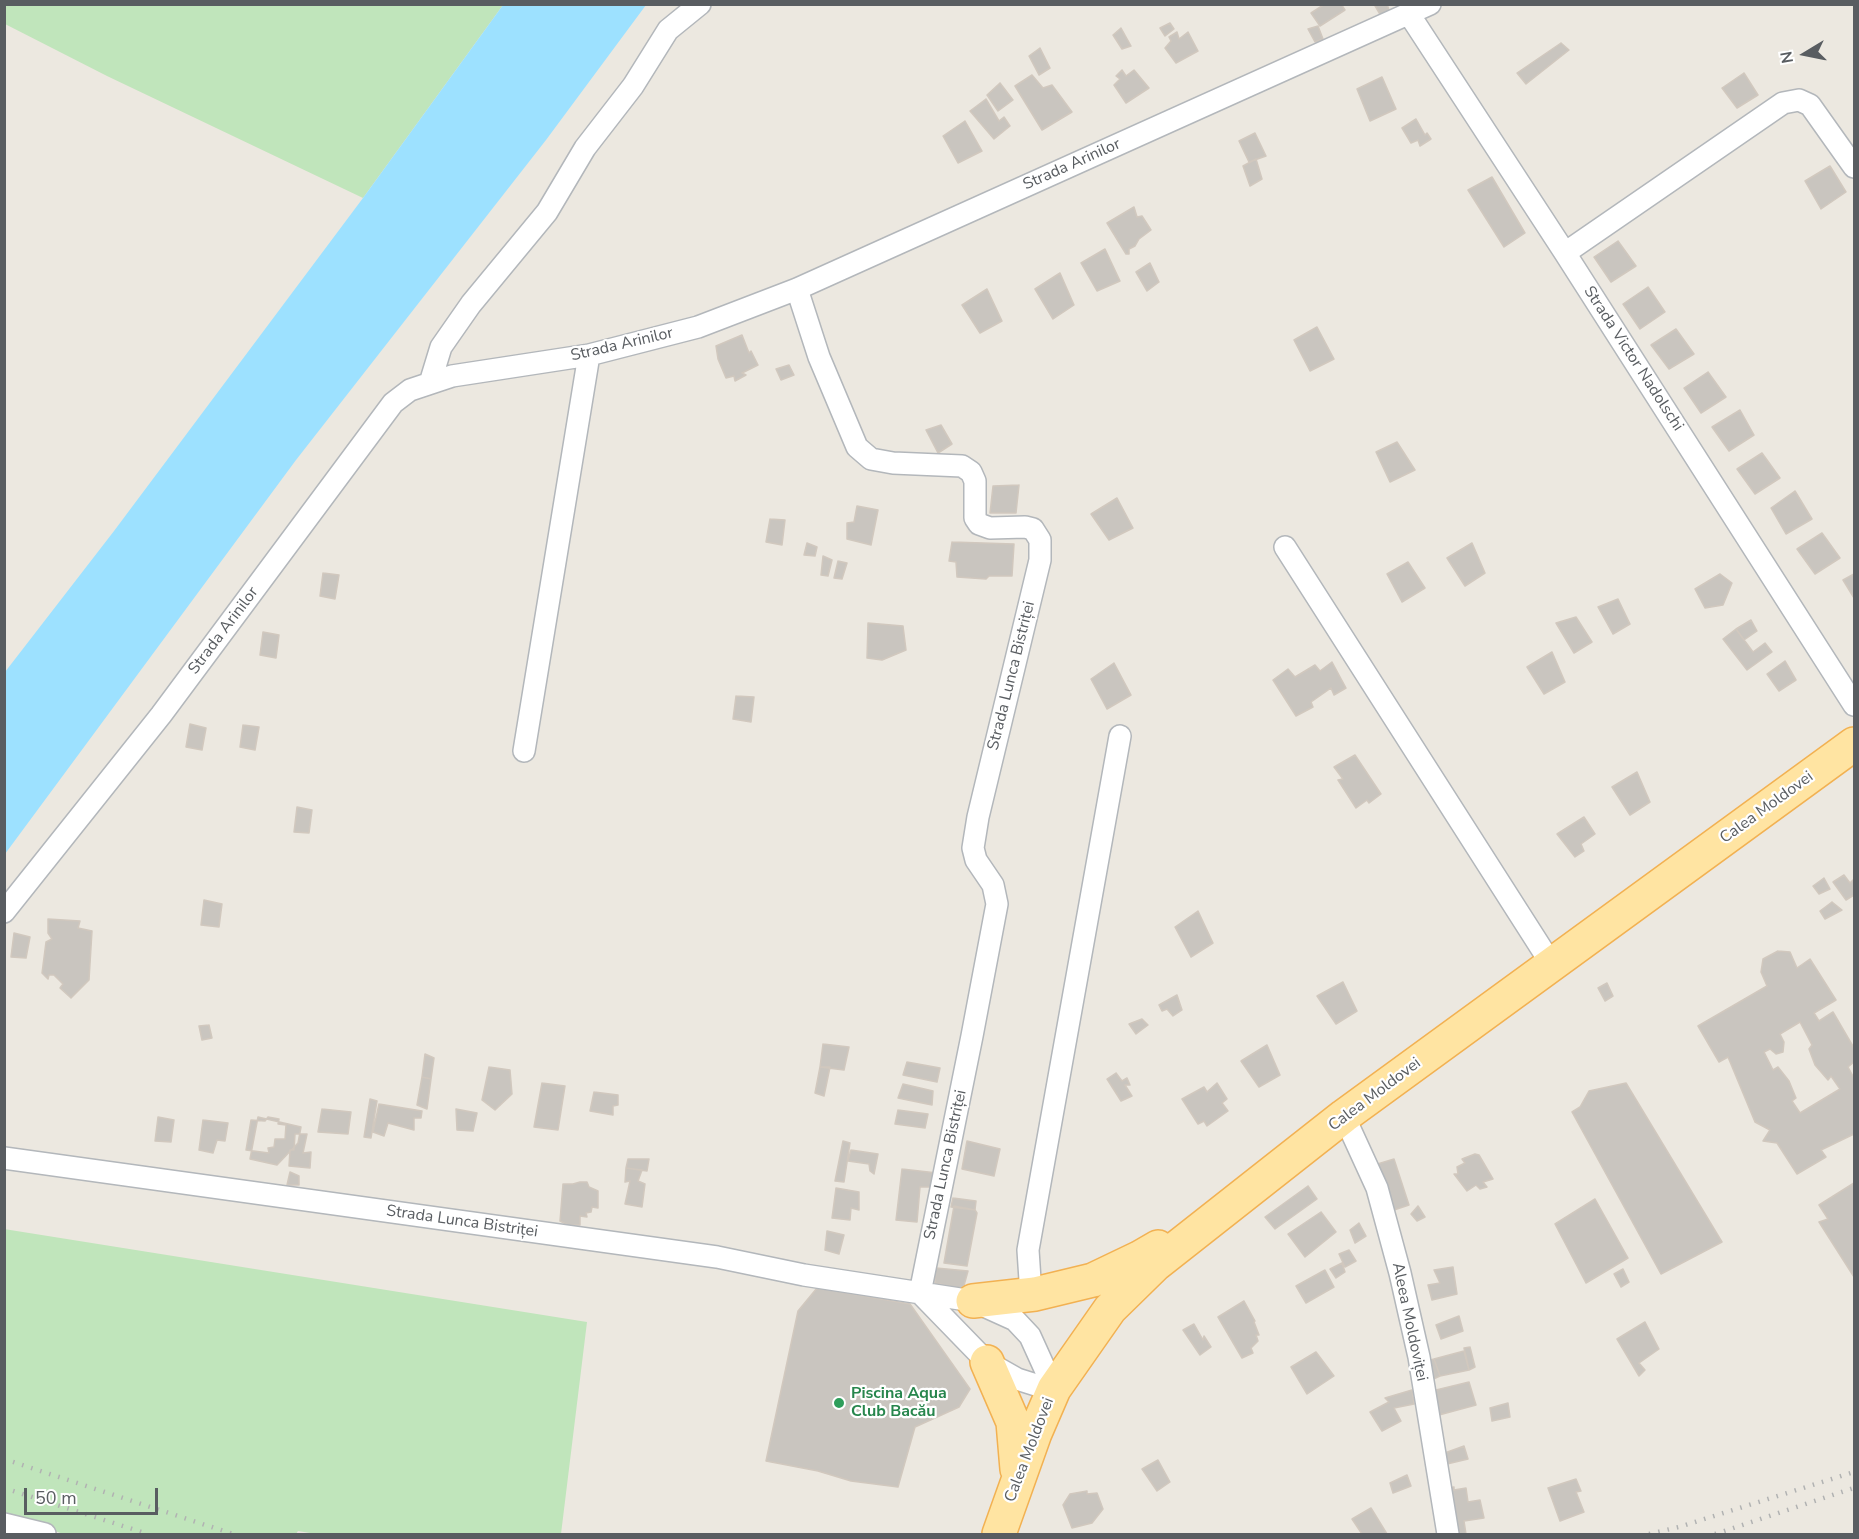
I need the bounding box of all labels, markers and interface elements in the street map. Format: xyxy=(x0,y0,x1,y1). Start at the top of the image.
north arrow xyxy=(1775,24,1835,84)
text: N xyxy=(1775,49,1799,65)
street label: Strada Arinilor xyxy=(1020,135,1124,195)
street label: Strada Victor Nadolschi xyxy=(1579,283,1687,435)
street label: Strada Arinilor xyxy=(569,324,675,366)
street label: Strada Arinilor xyxy=(185,583,263,679)
street label: Strada Lunca Bistriței xyxy=(984,599,1040,753)
street label: Calea Moldovei xyxy=(1717,768,1817,848)
street label: Calea Moldovei xyxy=(1325,1054,1425,1136)
street label: Strada Lunca Bistriței xyxy=(921,1088,971,1242)
street label: Strada Lunca Bistriței xyxy=(385,1202,539,1242)
street label: Aleea Moldoviței xyxy=(1387,1261,1431,1383)
place label: Piscina Aqua Club Bacău xyxy=(851,1384,947,1422)
street label: Calea Moldovei xyxy=(1001,1395,1059,1505)
marker: Piscina Aqua Club Bacău xyxy=(832,1396,846,1410)
scale bar xyxy=(27,1476,160,1514)
text: 50 m xyxy=(35,1486,77,1510)

